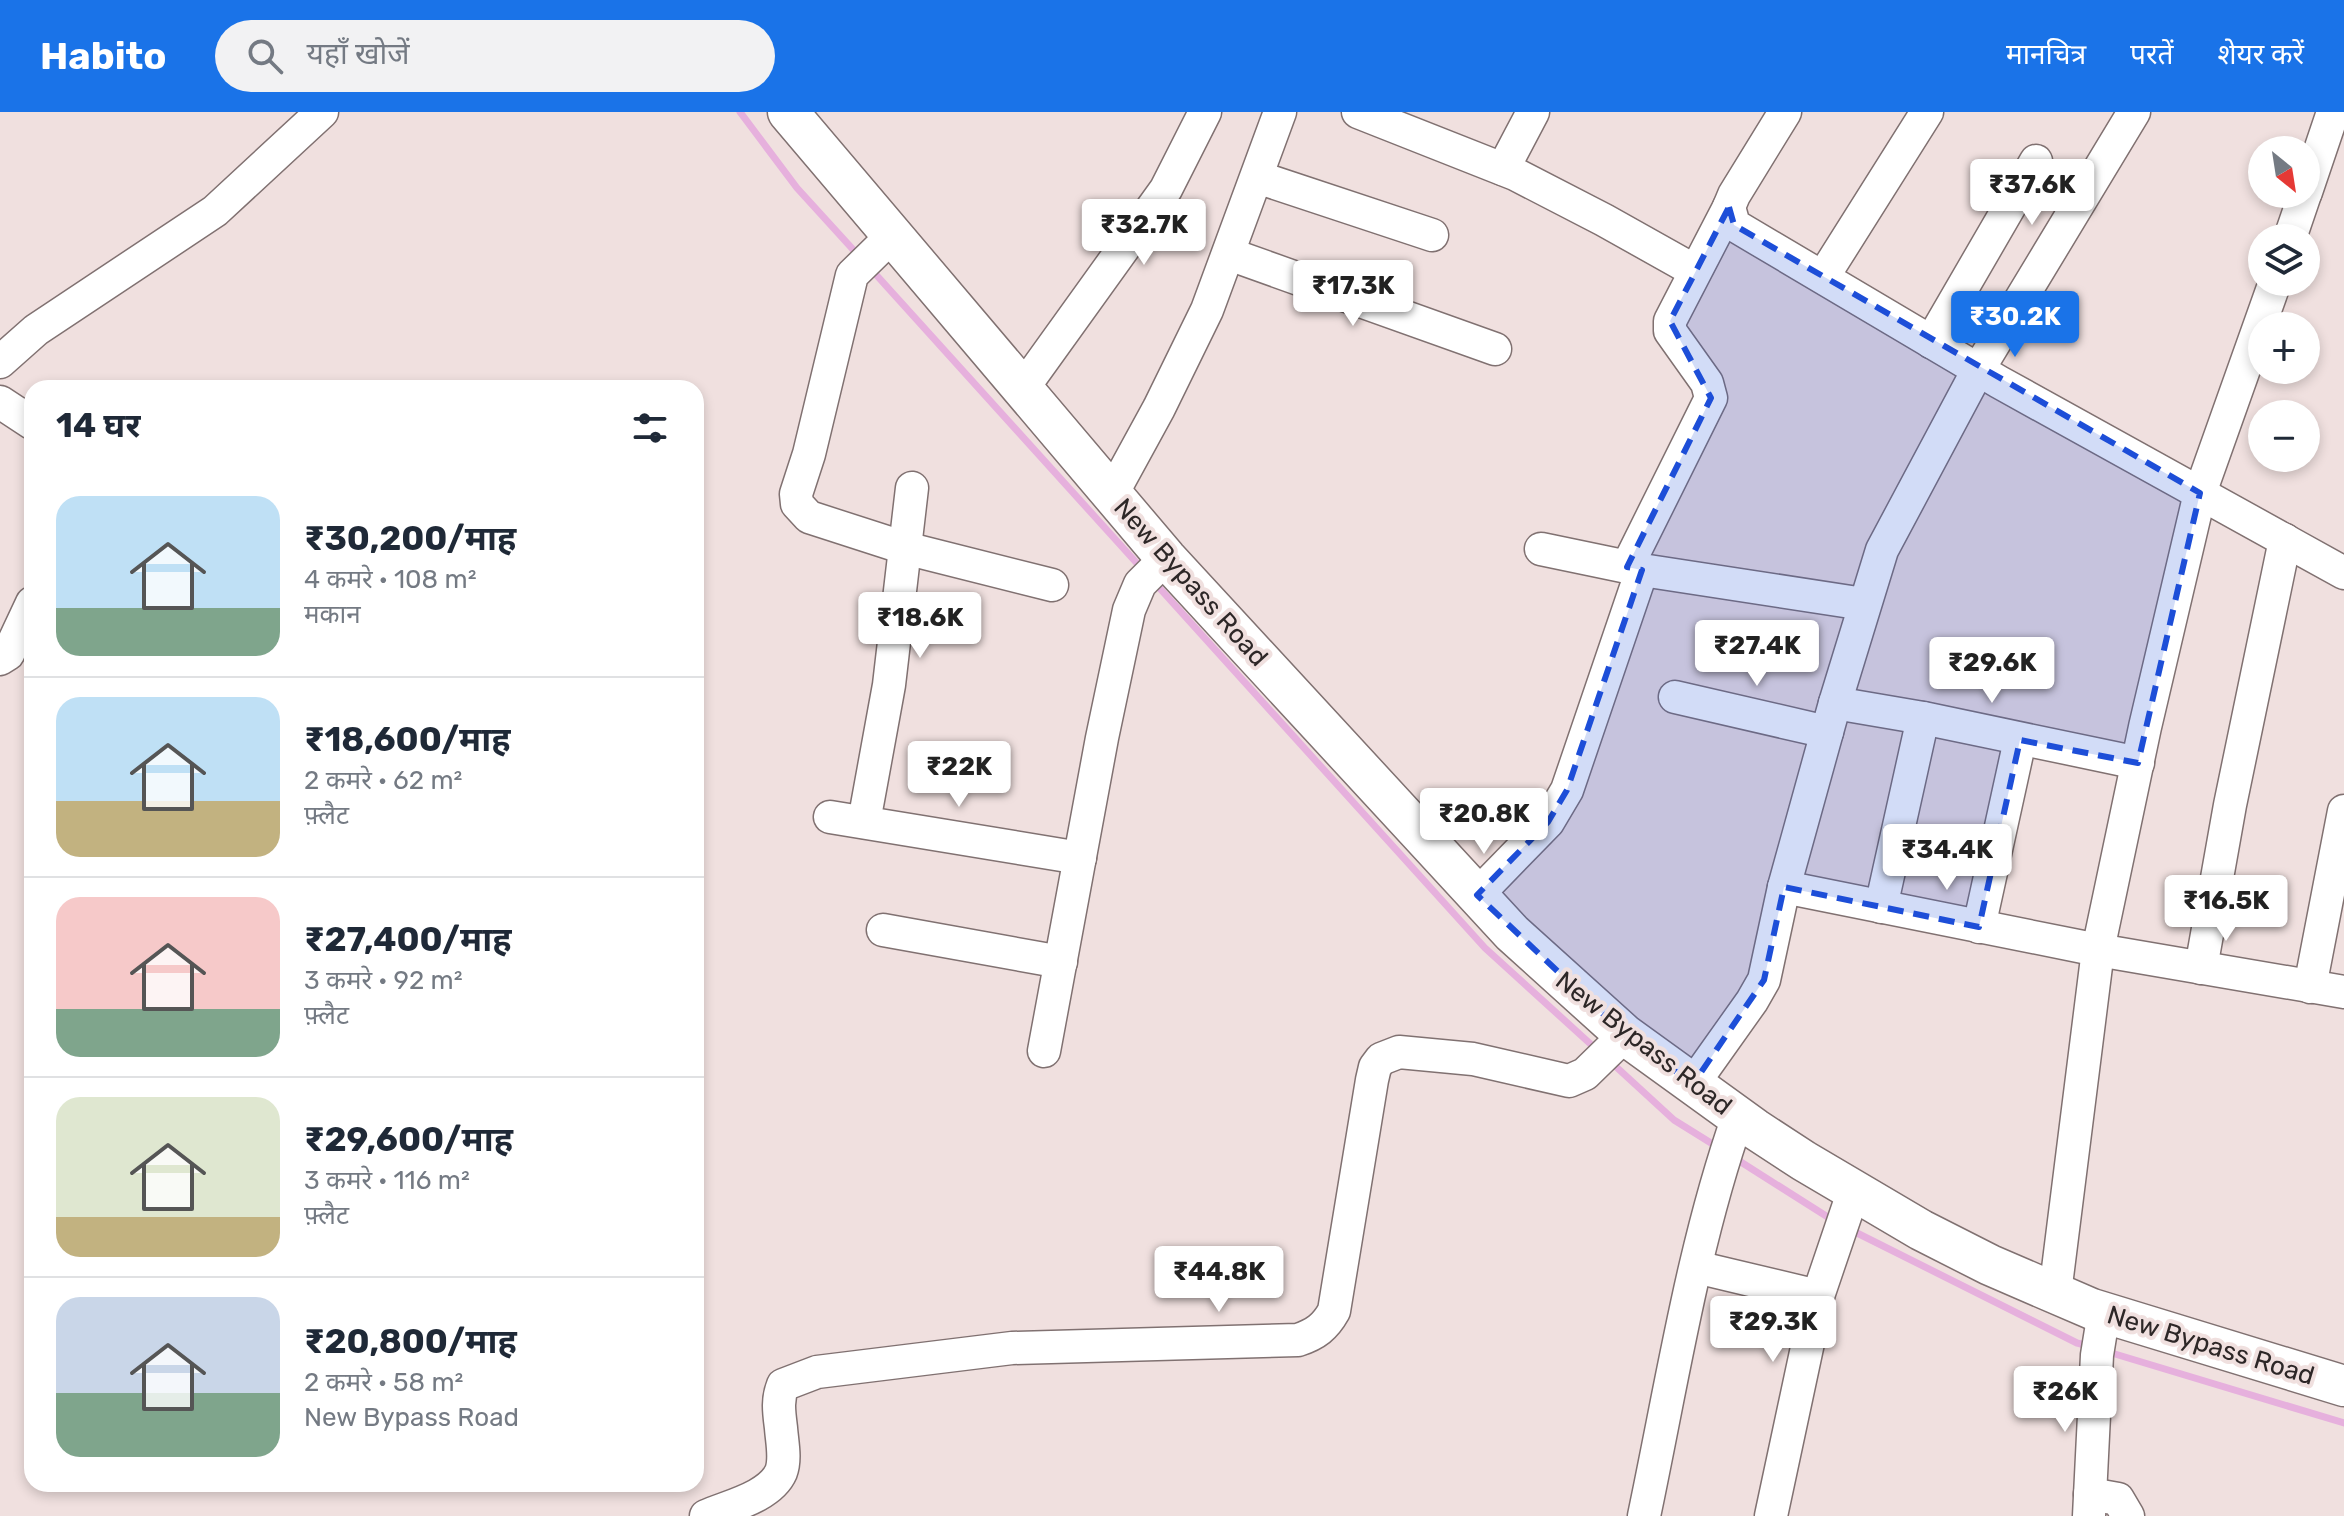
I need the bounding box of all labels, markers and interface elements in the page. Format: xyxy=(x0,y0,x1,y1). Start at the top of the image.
search box xyxy=(215,20,775,92)
text: Habito xyxy=(40,33,167,79)
icon: search xyxy=(243,34,287,78)
text: यहाँ खोजें xyxy=(307,36,410,72)
text: मानचित्र xyxy=(2006,38,2086,71)
text: परतें xyxy=(2130,38,2173,71)
text: शेयर करें xyxy=(2217,38,2304,71)
north arrow xyxy=(2248,136,2320,208)
map controls xyxy=(2248,136,2320,472)
pin: ₹37.6K xyxy=(1967,159,2097,227)
text: ₹37.6K xyxy=(1988,169,2076,200)
pin: ₹32.7K xyxy=(1079,199,1209,267)
text: ₹32.7K xyxy=(1100,209,1188,240)
button: layers xyxy=(2248,224,2320,296)
pin: ₹17.3K xyxy=(1288,260,1418,328)
text: ₹17.3K xyxy=(1311,270,1395,301)
pin: ₹30.2K xyxy=(1950,291,2080,359)
text: ₹30.2K xyxy=(1969,301,2061,332)
button: + xyxy=(2248,312,2320,384)
button: − xyxy=(2248,400,2320,472)
text: 14 घर xyxy=(56,405,140,446)
icon: filters xyxy=(628,406,672,450)
street label: New Bypass Road xyxy=(1107,492,1274,673)
text: ₹30,200/माह xyxy=(304,518,516,559)
icon: home xyxy=(120,528,216,624)
text: 4 कमरे · 108 m² xyxy=(304,564,477,595)
pin: ₹18.6K xyxy=(855,592,985,660)
text: मकान xyxy=(304,599,361,630)
text: ₹18.6K xyxy=(876,602,964,633)
pin: ₹27.4K xyxy=(1692,620,1822,688)
text: ₹27.4K xyxy=(1713,630,1801,661)
pin: ₹29.6K xyxy=(1927,637,2057,705)
text: ₹29.6K xyxy=(1947,647,2037,678)
text: ₹18,600/माह xyxy=(304,719,511,760)
icon: home xyxy=(120,729,216,825)
pin: ₹22K xyxy=(912,741,1006,809)
text: ₹22K xyxy=(926,751,992,782)
text: 2 कमरे · 62 m² xyxy=(304,765,462,796)
pin: ₹20.8K xyxy=(1419,788,1549,856)
text: ₹20.8K xyxy=(1438,798,1530,829)
text: फ़्लैट xyxy=(304,800,349,831)
pin: ₹34.4K xyxy=(1882,824,2012,892)
text: ₹34.4K xyxy=(1901,834,1993,865)
pin: ₹16.5K xyxy=(2161,875,2291,943)
text: ₹16.5K xyxy=(2183,885,2269,916)
text: ₹27,400/माह xyxy=(304,919,511,960)
icon: home xyxy=(120,929,216,1025)
text: 3 कमरे · 92 m² xyxy=(304,965,463,996)
street label: New Bypass Road xyxy=(1549,965,1738,1122)
text: फ़्लैट xyxy=(304,1000,349,1031)
text: ₹29,600/माह xyxy=(304,1119,513,1160)
icon: home xyxy=(120,1129,216,1225)
text: 3 कमरे · 116 m² xyxy=(304,1165,470,1196)
text: फ़्लैट xyxy=(304,1200,349,1231)
pin: ₹44.8K xyxy=(1154,1246,1284,1314)
text: ₹44.8K xyxy=(1172,1256,1266,1287)
pin: ₹29.3K xyxy=(1708,1296,1838,1364)
street label: New Bypass Road xyxy=(2104,1299,2318,1392)
text: ₹29.3K xyxy=(1728,1306,1818,1337)
text: ₹20,800/माह xyxy=(304,1321,517,1362)
icon: home xyxy=(120,1329,216,1425)
pin: ₹26K xyxy=(2018,1366,2112,1434)
text: 2 कमरे · 58 m² xyxy=(304,1367,463,1398)
text: ₹26K xyxy=(2032,1376,2098,1407)
text: New Bypass Road xyxy=(304,1402,519,1433)

